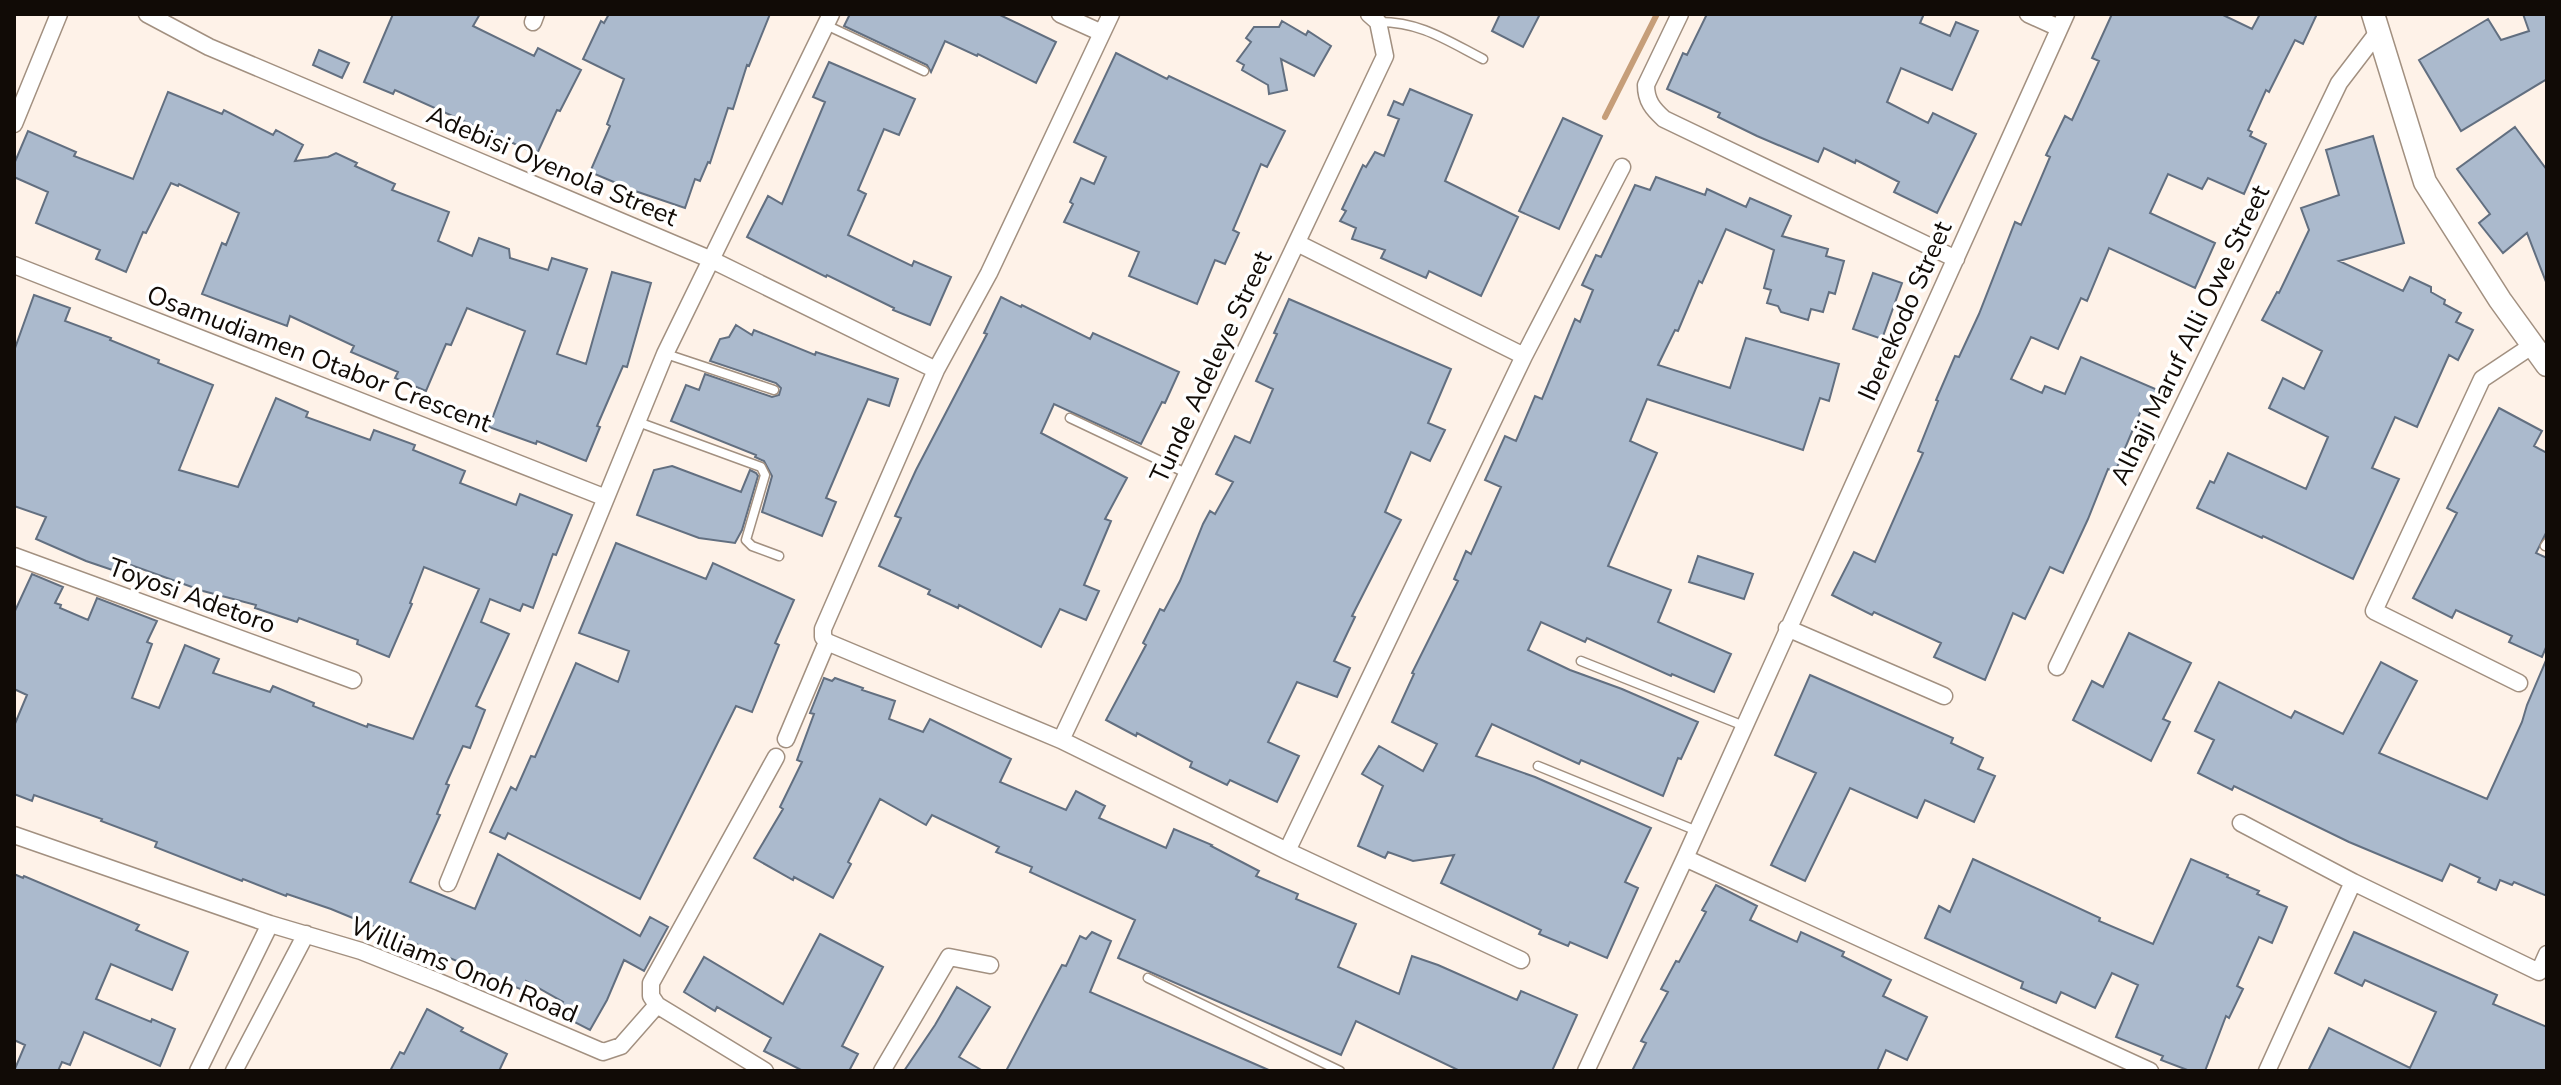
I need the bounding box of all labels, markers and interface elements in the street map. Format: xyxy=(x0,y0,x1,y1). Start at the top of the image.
street label: Adebisi Oyenola Street xyxy=(421,97,684,235)
street label: Alhaji Maruf Alli Owe Street xyxy=(2102,178,2278,491)
street label: Iberekodo Street xyxy=(1850,215,1961,406)
street label: Tunde Adeleye Street xyxy=(1142,244,1281,489)
street label: Osamudiamen Otabor Crescent xyxy=(142,277,497,441)
street label: Toyosi Adetoro xyxy=(104,550,280,642)
street label: Williams Onoh Road xyxy=(345,908,583,1032)

